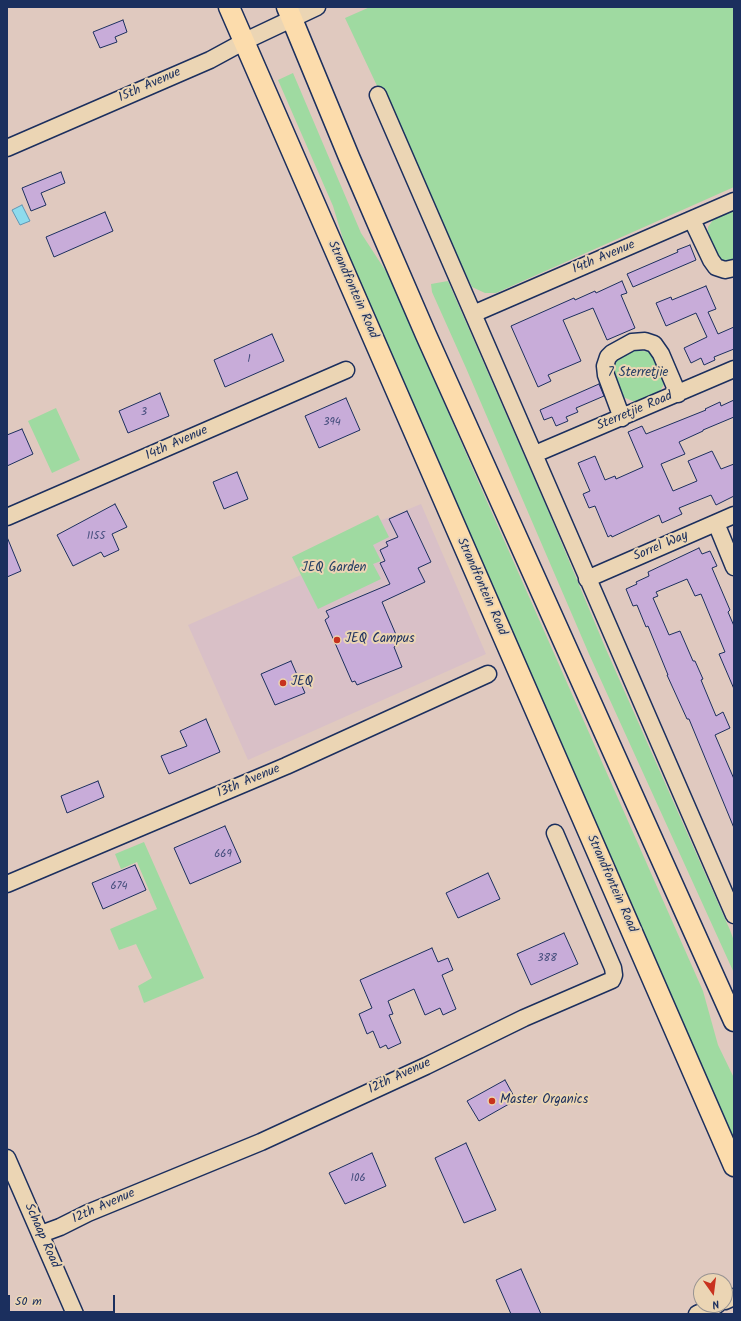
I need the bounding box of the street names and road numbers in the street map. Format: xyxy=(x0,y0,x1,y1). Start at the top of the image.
street label: 15th Avenue xyxy=(116,65,184,107)
street label: 14th Avenue xyxy=(570,238,638,278)
street label: Strandfontein Road xyxy=(323,239,381,341)
street label: Sterretjie Road xyxy=(595,389,675,435)
street label: 14th Avenue xyxy=(143,423,211,465)
street label: Sorrel Way xyxy=(631,528,691,566)
street label: Strandfontein Road xyxy=(452,536,510,638)
street label: 13th Avenue xyxy=(215,762,283,802)
street label: Strandfontein Road xyxy=(582,833,640,935)
street label: 12th Avenue xyxy=(366,1056,434,1098)
street label: 12th Avenue xyxy=(70,1186,138,1228)
street label: Schaap Road xyxy=(20,1201,62,1271)

